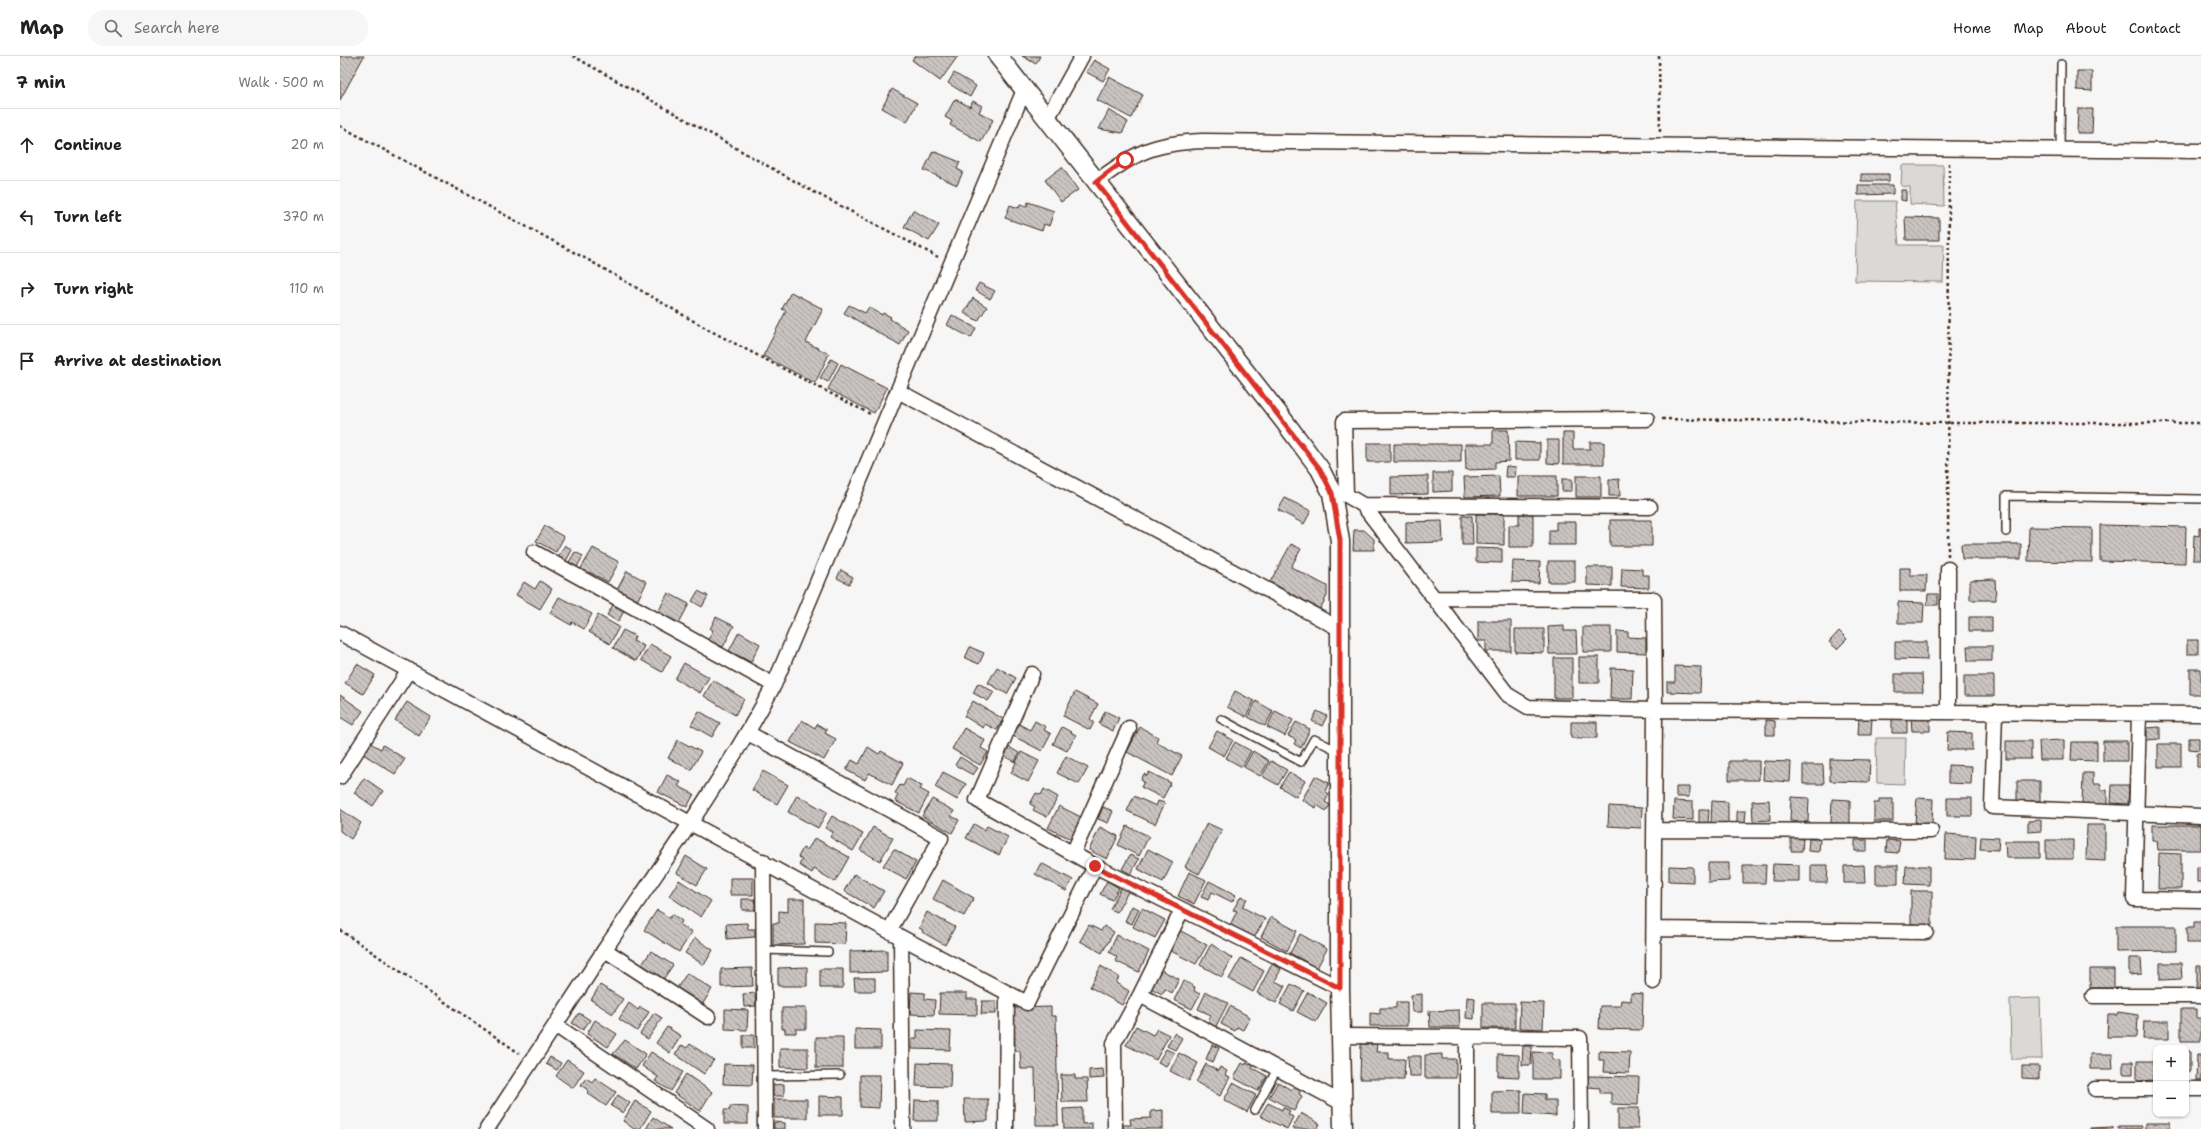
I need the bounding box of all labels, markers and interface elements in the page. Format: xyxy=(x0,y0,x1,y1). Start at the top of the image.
search box xyxy=(88,10,368,46)
text: Map xyxy=(20,15,64,40)
icon: search xyxy=(102,17,124,39)
text: Search here xyxy=(134,18,220,38)
text: Home xyxy=(1953,19,1992,37)
text: Map xyxy=(2014,19,2044,37)
text: About xyxy=(2066,19,2107,37)
text: Contact xyxy=(2129,19,2181,37)
text: 7 min xyxy=(16,71,66,93)
text: Walk · 500 m xyxy=(238,74,324,91)
icon: ahead xyxy=(16,134,38,156)
text: Continue xyxy=(54,135,122,155)
text: 20 m xyxy=(291,136,324,153)
route start xyxy=(1116,151,1134,169)
icon: left xyxy=(16,206,38,228)
text: Turn left xyxy=(54,207,122,227)
text: 370 m xyxy=(282,208,324,225)
icon: right xyxy=(16,278,38,300)
text: Turn right xyxy=(54,279,134,299)
text: 110 m xyxy=(289,280,324,297)
icon: arrive xyxy=(16,350,38,372)
text: Arrive at destination xyxy=(54,351,222,371)
route end xyxy=(1086,857,1104,875)
map controls xyxy=(2153,1045,2189,1117)
button: + xyxy=(2153,1045,2189,1081)
button: − xyxy=(2153,1081,2189,1117)

